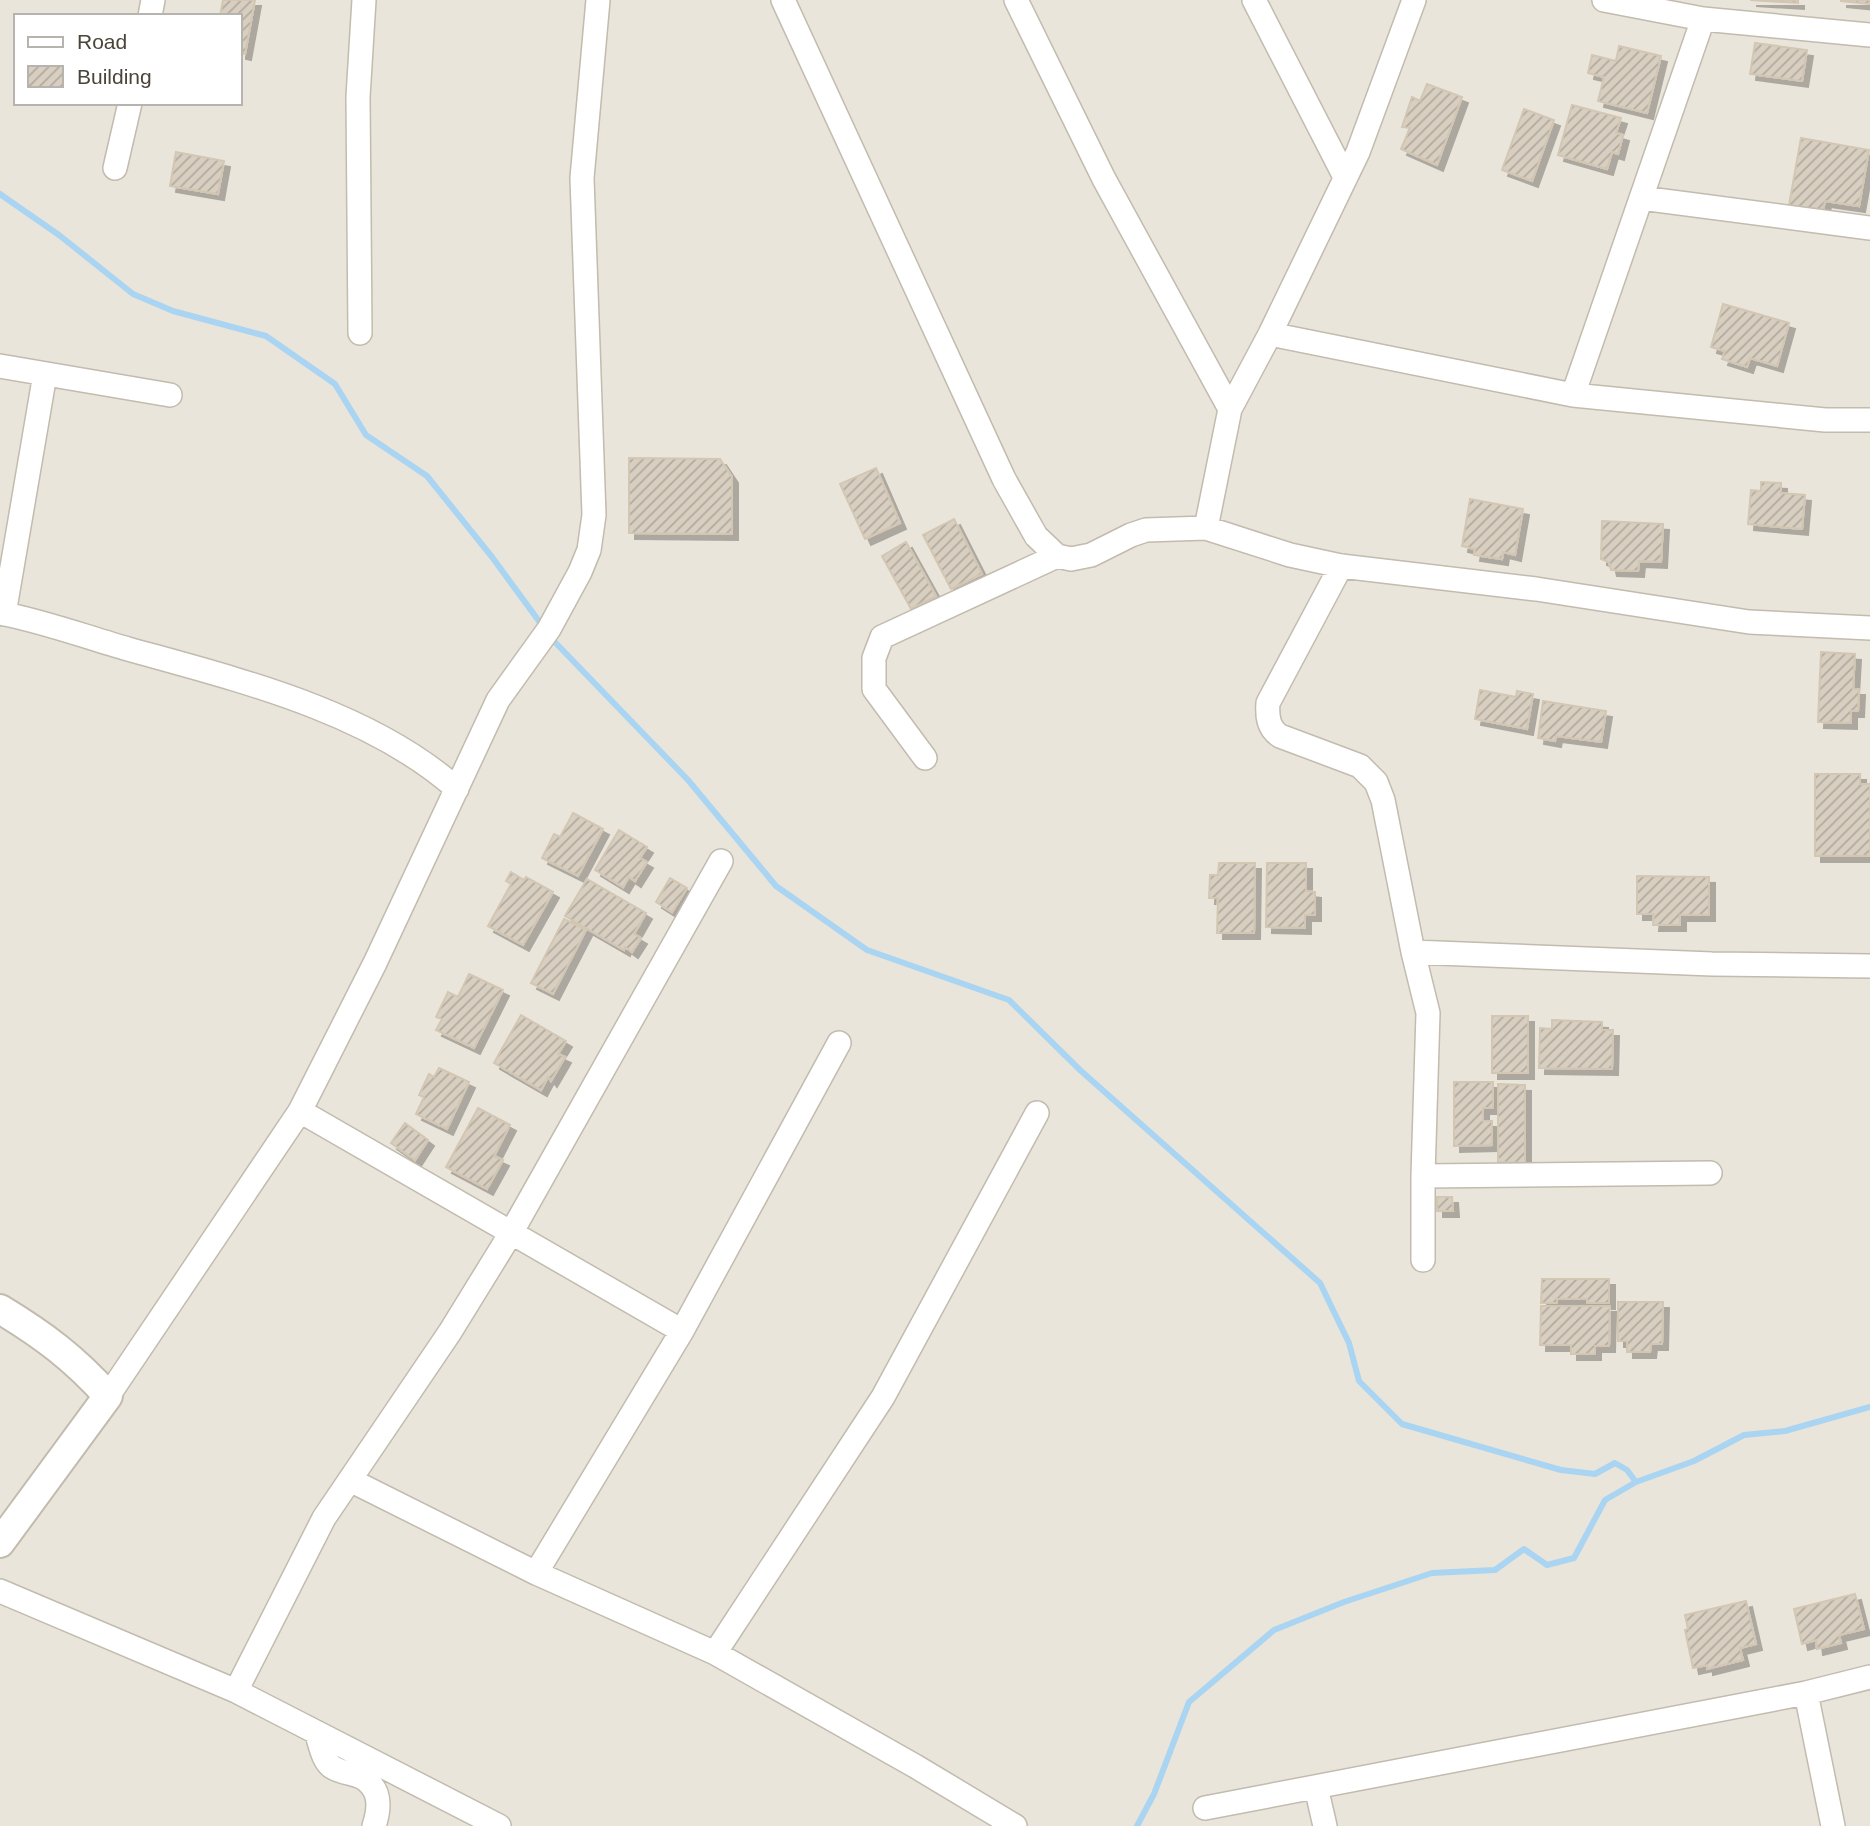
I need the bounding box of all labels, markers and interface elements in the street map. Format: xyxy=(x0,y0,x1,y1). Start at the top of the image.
legend xyxy=(14,14,242,105)
text: Road xyxy=(77,30,127,53)
text: Building xyxy=(77,65,152,88)

